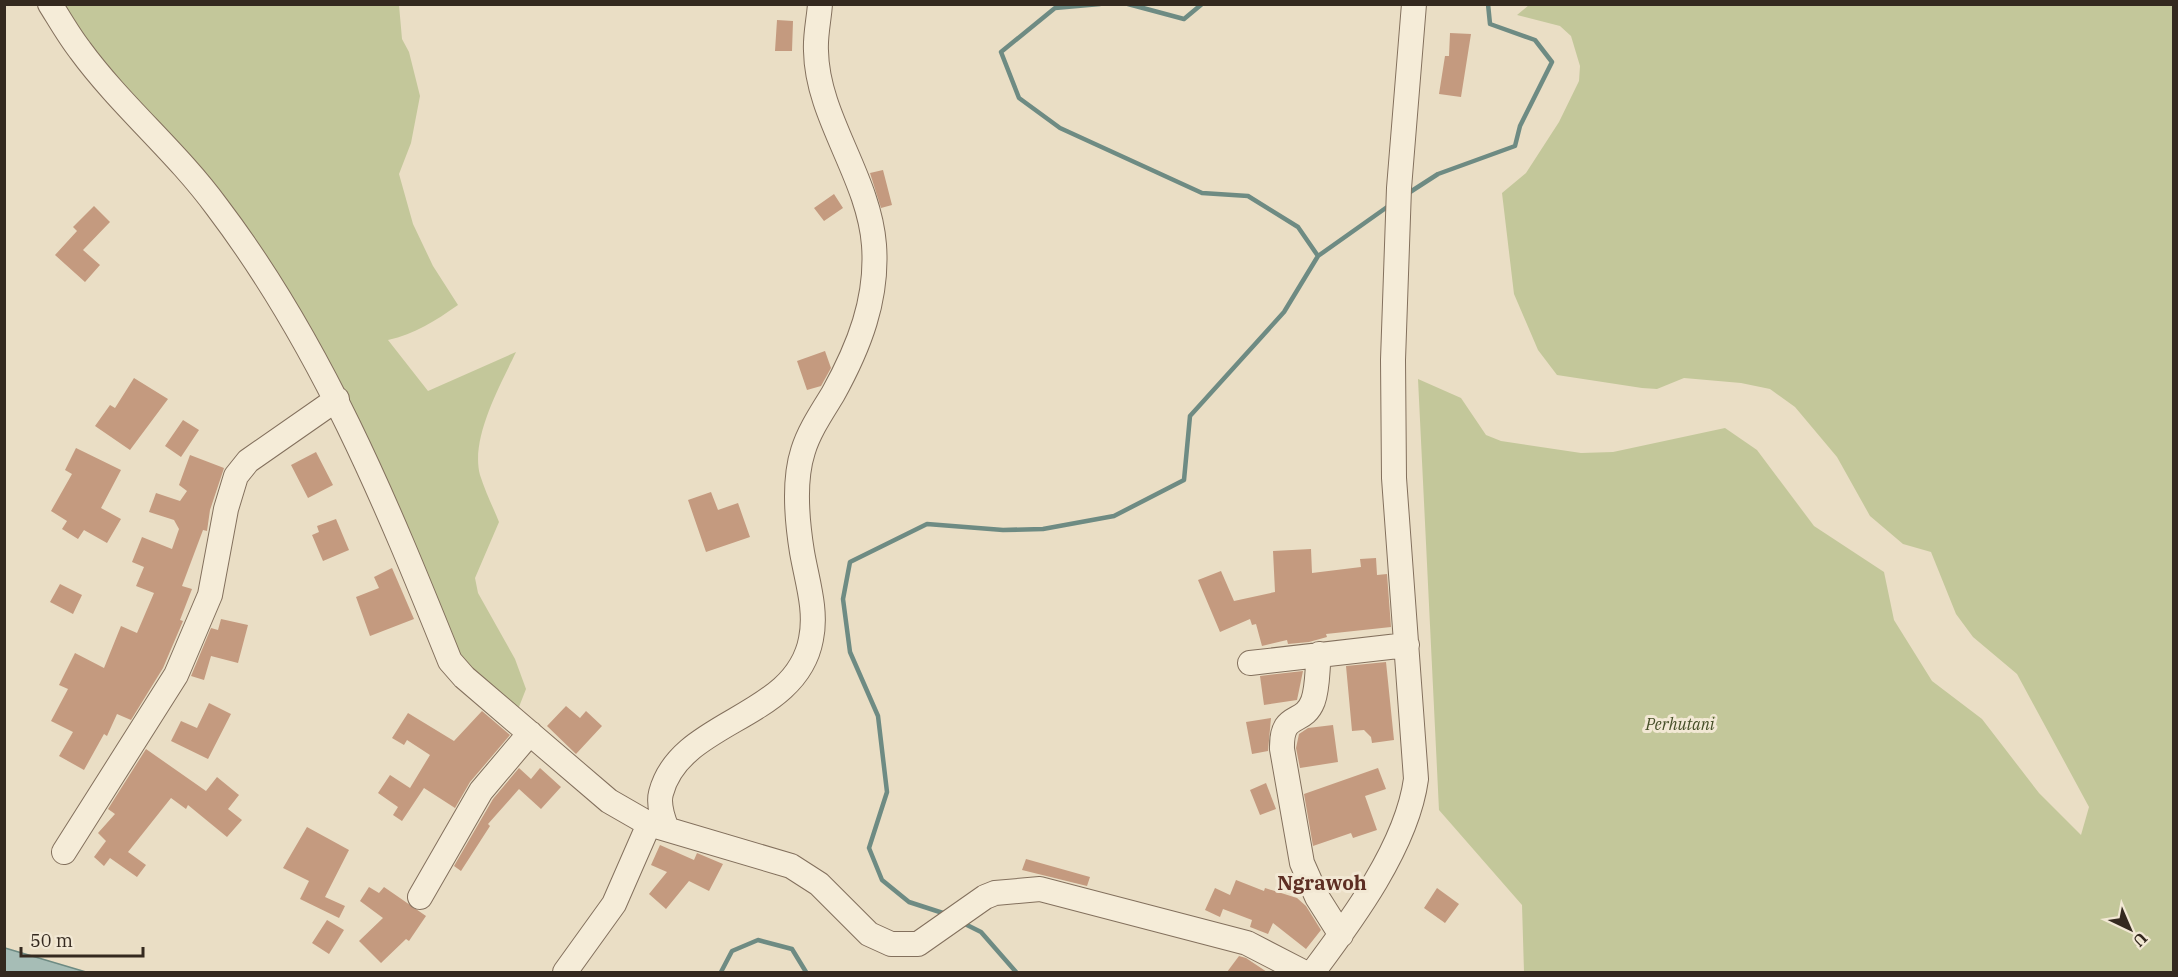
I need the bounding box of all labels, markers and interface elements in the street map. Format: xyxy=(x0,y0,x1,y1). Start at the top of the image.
park label: Perhutani xyxy=(1644,714,1715,734)
district label: Ngrawoh xyxy=(1277,869,1367,896)
north arrow xyxy=(2100,899,2160,959)
scale bar xyxy=(21,920,142,958)
text: U xyxy=(2129,928,2152,951)
text: 50 m xyxy=(30,929,73,952)

